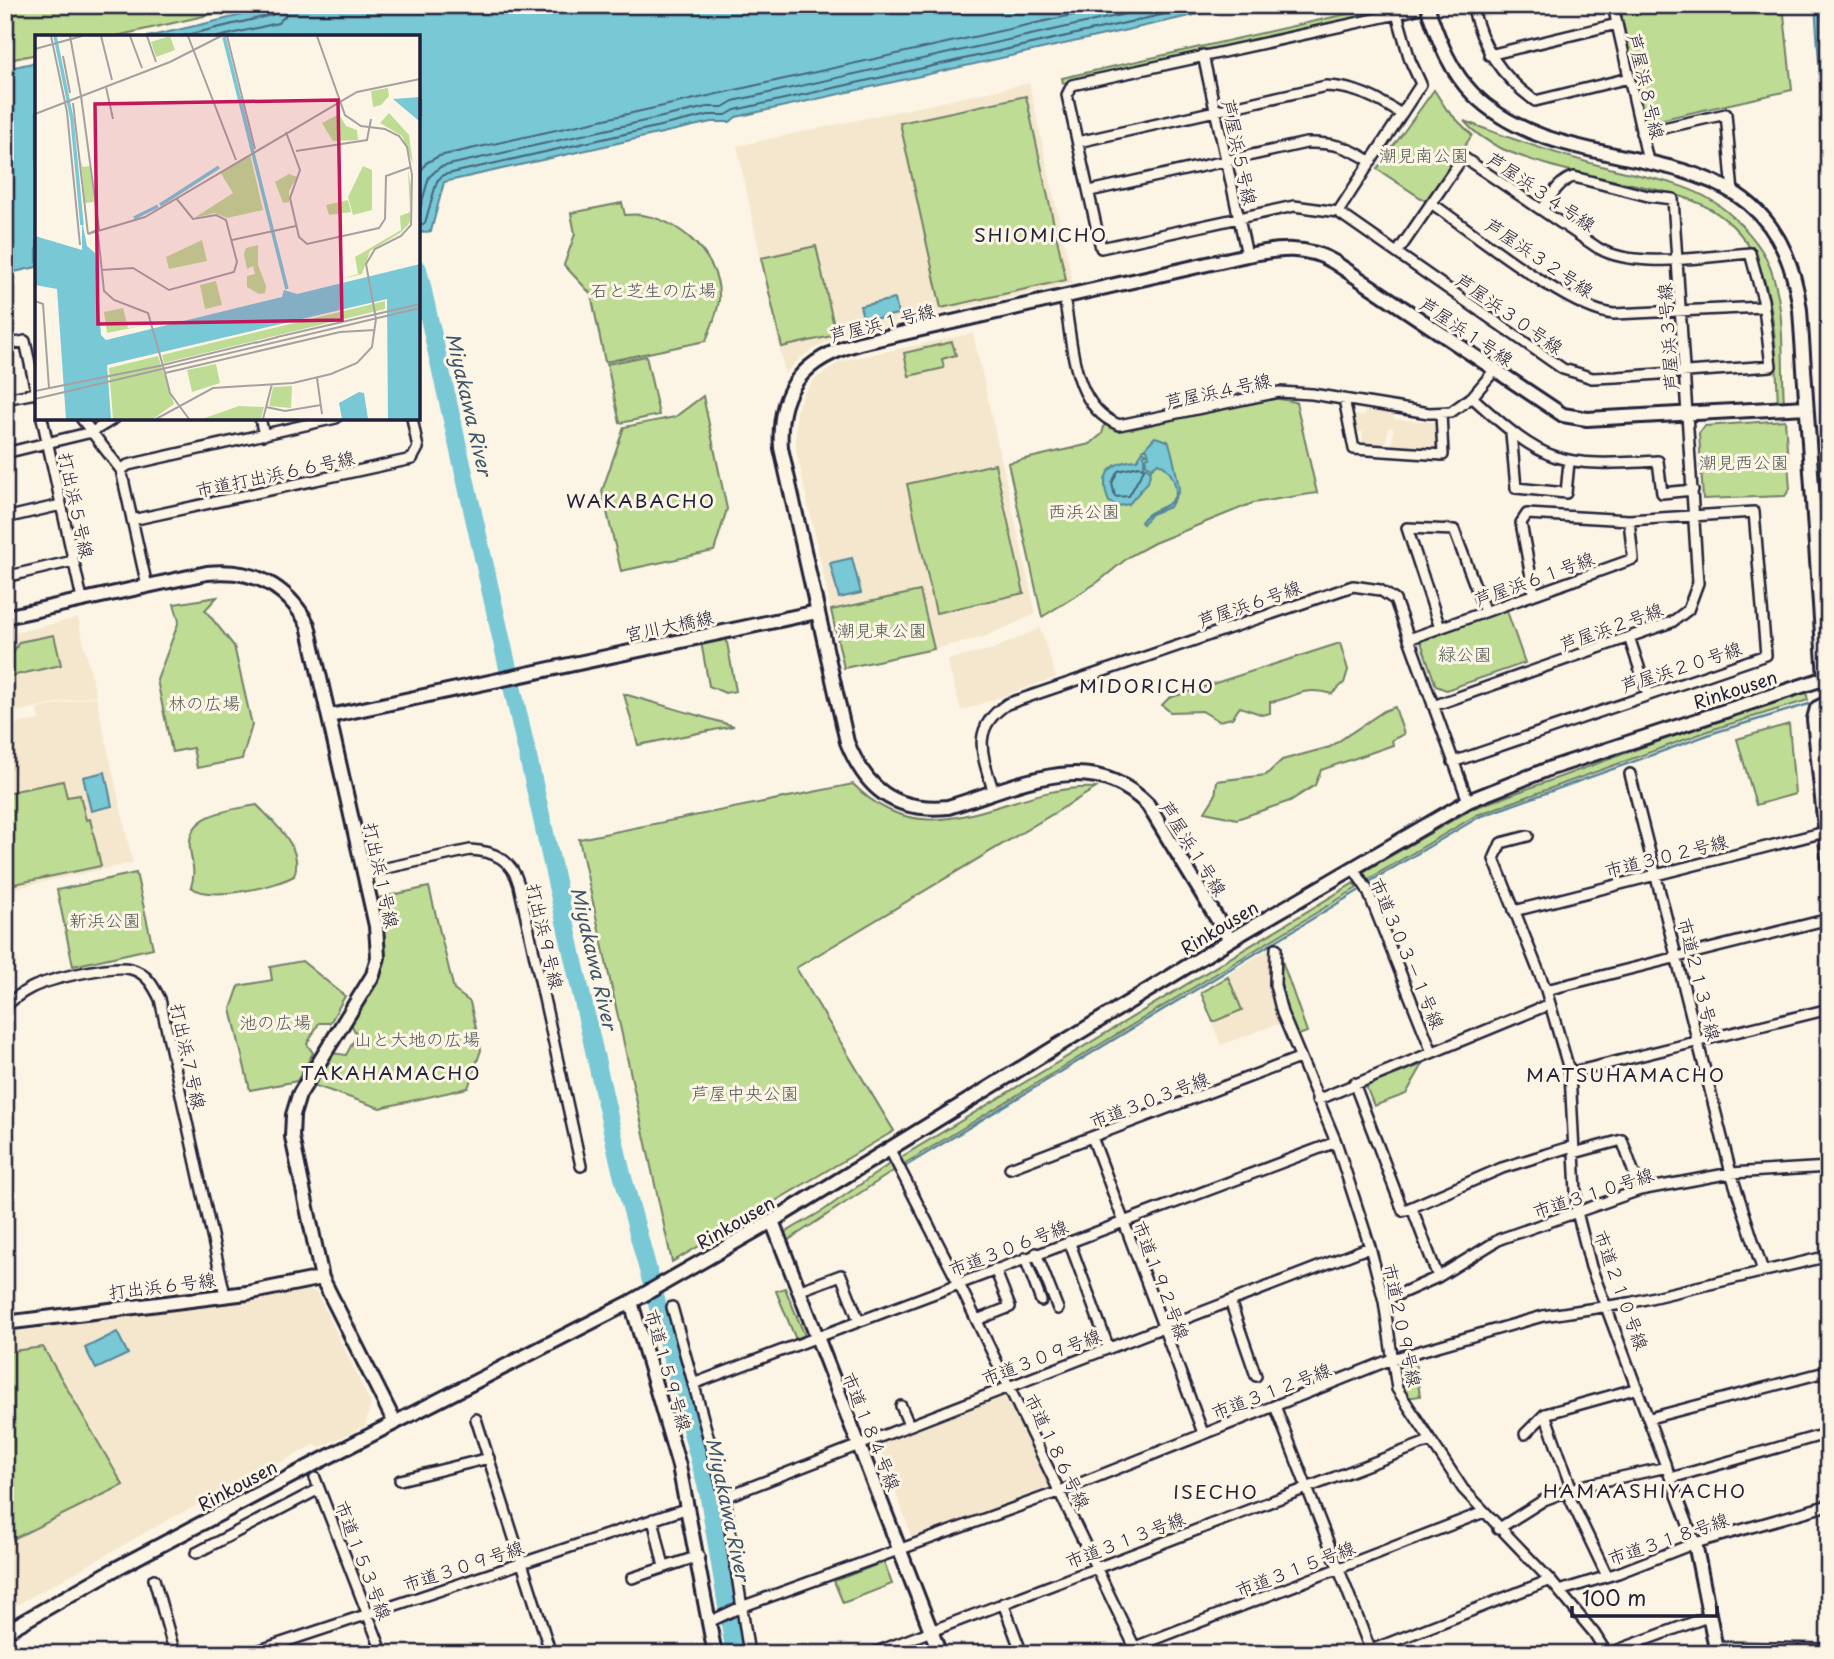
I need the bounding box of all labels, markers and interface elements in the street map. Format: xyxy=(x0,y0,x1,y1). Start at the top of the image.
street label: 芦屋浜８号線 xyxy=(1622,30,1672,142)
inset map xyxy=(35,35,420,420)
street label: 芦屋浜５号線 xyxy=(1216,96,1264,208)
park label: 潮見南公園 xyxy=(1379,141,1469,168)
street label: 芦屋浜３４号線 xyxy=(1482,145,1602,237)
street label: 芦屋浜３２号線 xyxy=(1480,211,1600,303)
district label: SHIOMICHO xyxy=(974,220,1108,248)
street label: 芦屋浜３０号線 xyxy=(1451,266,1569,360)
park label: 石と芝生の広場 xyxy=(590,276,716,303)
street label: 芦屋浜３号線 xyxy=(1650,282,1684,392)
street label: 芦屋浜１号線 xyxy=(1415,290,1519,372)
street label: 芦屋浜１号線 xyxy=(826,296,938,348)
water label: Miyakawa River xyxy=(440,330,501,480)
street label: 芦屋浜４号線 xyxy=(1162,366,1274,414)
street label: 市道打出浜６６号線 xyxy=(193,443,357,503)
park label: 潮見西公園 xyxy=(1699,448,1789,475)
street label: 打出浜５号線 xyxy=(53,449,101,561)
district label: WAKABACHO xyxy=(566,486,716,514)
park label: 西浜公園 xyxy=(1048,497,1120,524)
street label: 芦屋浜６１号線 xyxy=(1470,544,1598,612)
street label: 芦屋浜６号線 xyxy=(1194,573,1304,633)
street label: 芦屋浜２号線 xyxy=(1556,595,1666,657)
street label: 宮川大橋線 xyxy=(622,602,716,648)
park label: 潮見東公園 xyxy=(837,616,927,643)
street label: 芦屋浜２０号線 xyxy=(1617,634,1745,698)
park label: 緑公園 xyxy=(1438,640,1492,667)
street label: Rinkousen xyxy=(1690,663,1780,715)
district label: MIDORICHO xyxy=(1079,671,1215,699)
park label: 林の広場 xyxy=(168,689,240,716)
street label: 芦屋浜１号線 xyxy=(1154,795,1234,901)
street label: 打出浜１号線 xyxy=(358,819,406,931)
street label: 市道３０２号線 xyxy=(1602,827,1730,883)
street label: 市道３０３－１号線 xyxy=(1364,873,1452,1033)
street label: 打出浜９号線 xyxy=(521,880,571,992)
water label: Miyakawa River xyxy=(565,884,626,1034)
street label: Rinkousen xyxy=(1175,893,1263,961)
park label: 新浜公園 xyxy=(69,906,141,933)
street label: 市道２１３号線 xyxy=(1672,915,1728,1043)
street label: 打出浜７号線 xyxy=(165,1000,213,1112)
park label: 池の広場 xyxy=(239,1008,311,1035)
park label: 山と大地の広場 xyxy=(354,1025,480,1052)
district label: TAKAHAMACHO xyxy=(300,1058,482,1086)
district label: MATSUHAMACHO xyxy=(1526,1060,1726,1088)
street label: 市道３０３号線 xyxy=(1085,1064,1213,1134)
park label: 芦屋中央公園 xyxy=(691,1079,799,1106)
street label: 市道３１０号線 xyxy=(1529,1160,1657,1224)
street label: Rinkousen xyxy=(691,1189,779,1255)
street label: 市道３０６号線 xyxy=(944,1212,1072,1282)
street label: 市道１９２号線 xyxy=(1127,1216,1197,1344)
street label: 市道２１０号線 xyxy=(1588,1226,1656,1354)
street label: 市道２０９号線 xyxy=(1377,1261,1429,1389)
street label: 打出浜６号線 xyxy=(107,1265,217,1305)
street label: 市道１５９号線 xyxy=(639,1306,699,1434)
street label: 市道３０９号線 xyxy=(977,1321,1105,1391)
street label: 市道３１２号線 xyxy=(1207,1355,1335,1425)
street label: 市道１８４号線 xyxy=(836,1368,908,1494)
street label: 市道１８６号線 xyxy=(1018,1388,1098,1514)
water label: Miyakawa River xyxy=(700,1435,758,1585)
street label: Rinkousen xyxy=(192,1453,282,1517)
district label: HAMAASHIYACHO xyxy=(1543,1476,1747,1504)
district label: ISECHO xyxy=(1173,1477,1259,1505)
street label: 市道１５３号線 xyxy=(329,1496,399,1624)
street label: 市道３１３号線 xyxy=(1061,1504,1189,1574)
street label: 市道３１８号線 xyxy=(1604,1505,1732,1571)
street label: 市道３０９号線 xyxy=(399,1533,527,1597)
street label: 市道３１５号線 xyxy=(1231,1533,1359,1603)
scale bar xyxy=(1572,1575,1717,1619)
text: 100 m xyxy=(1582,1581,1646,1613)

